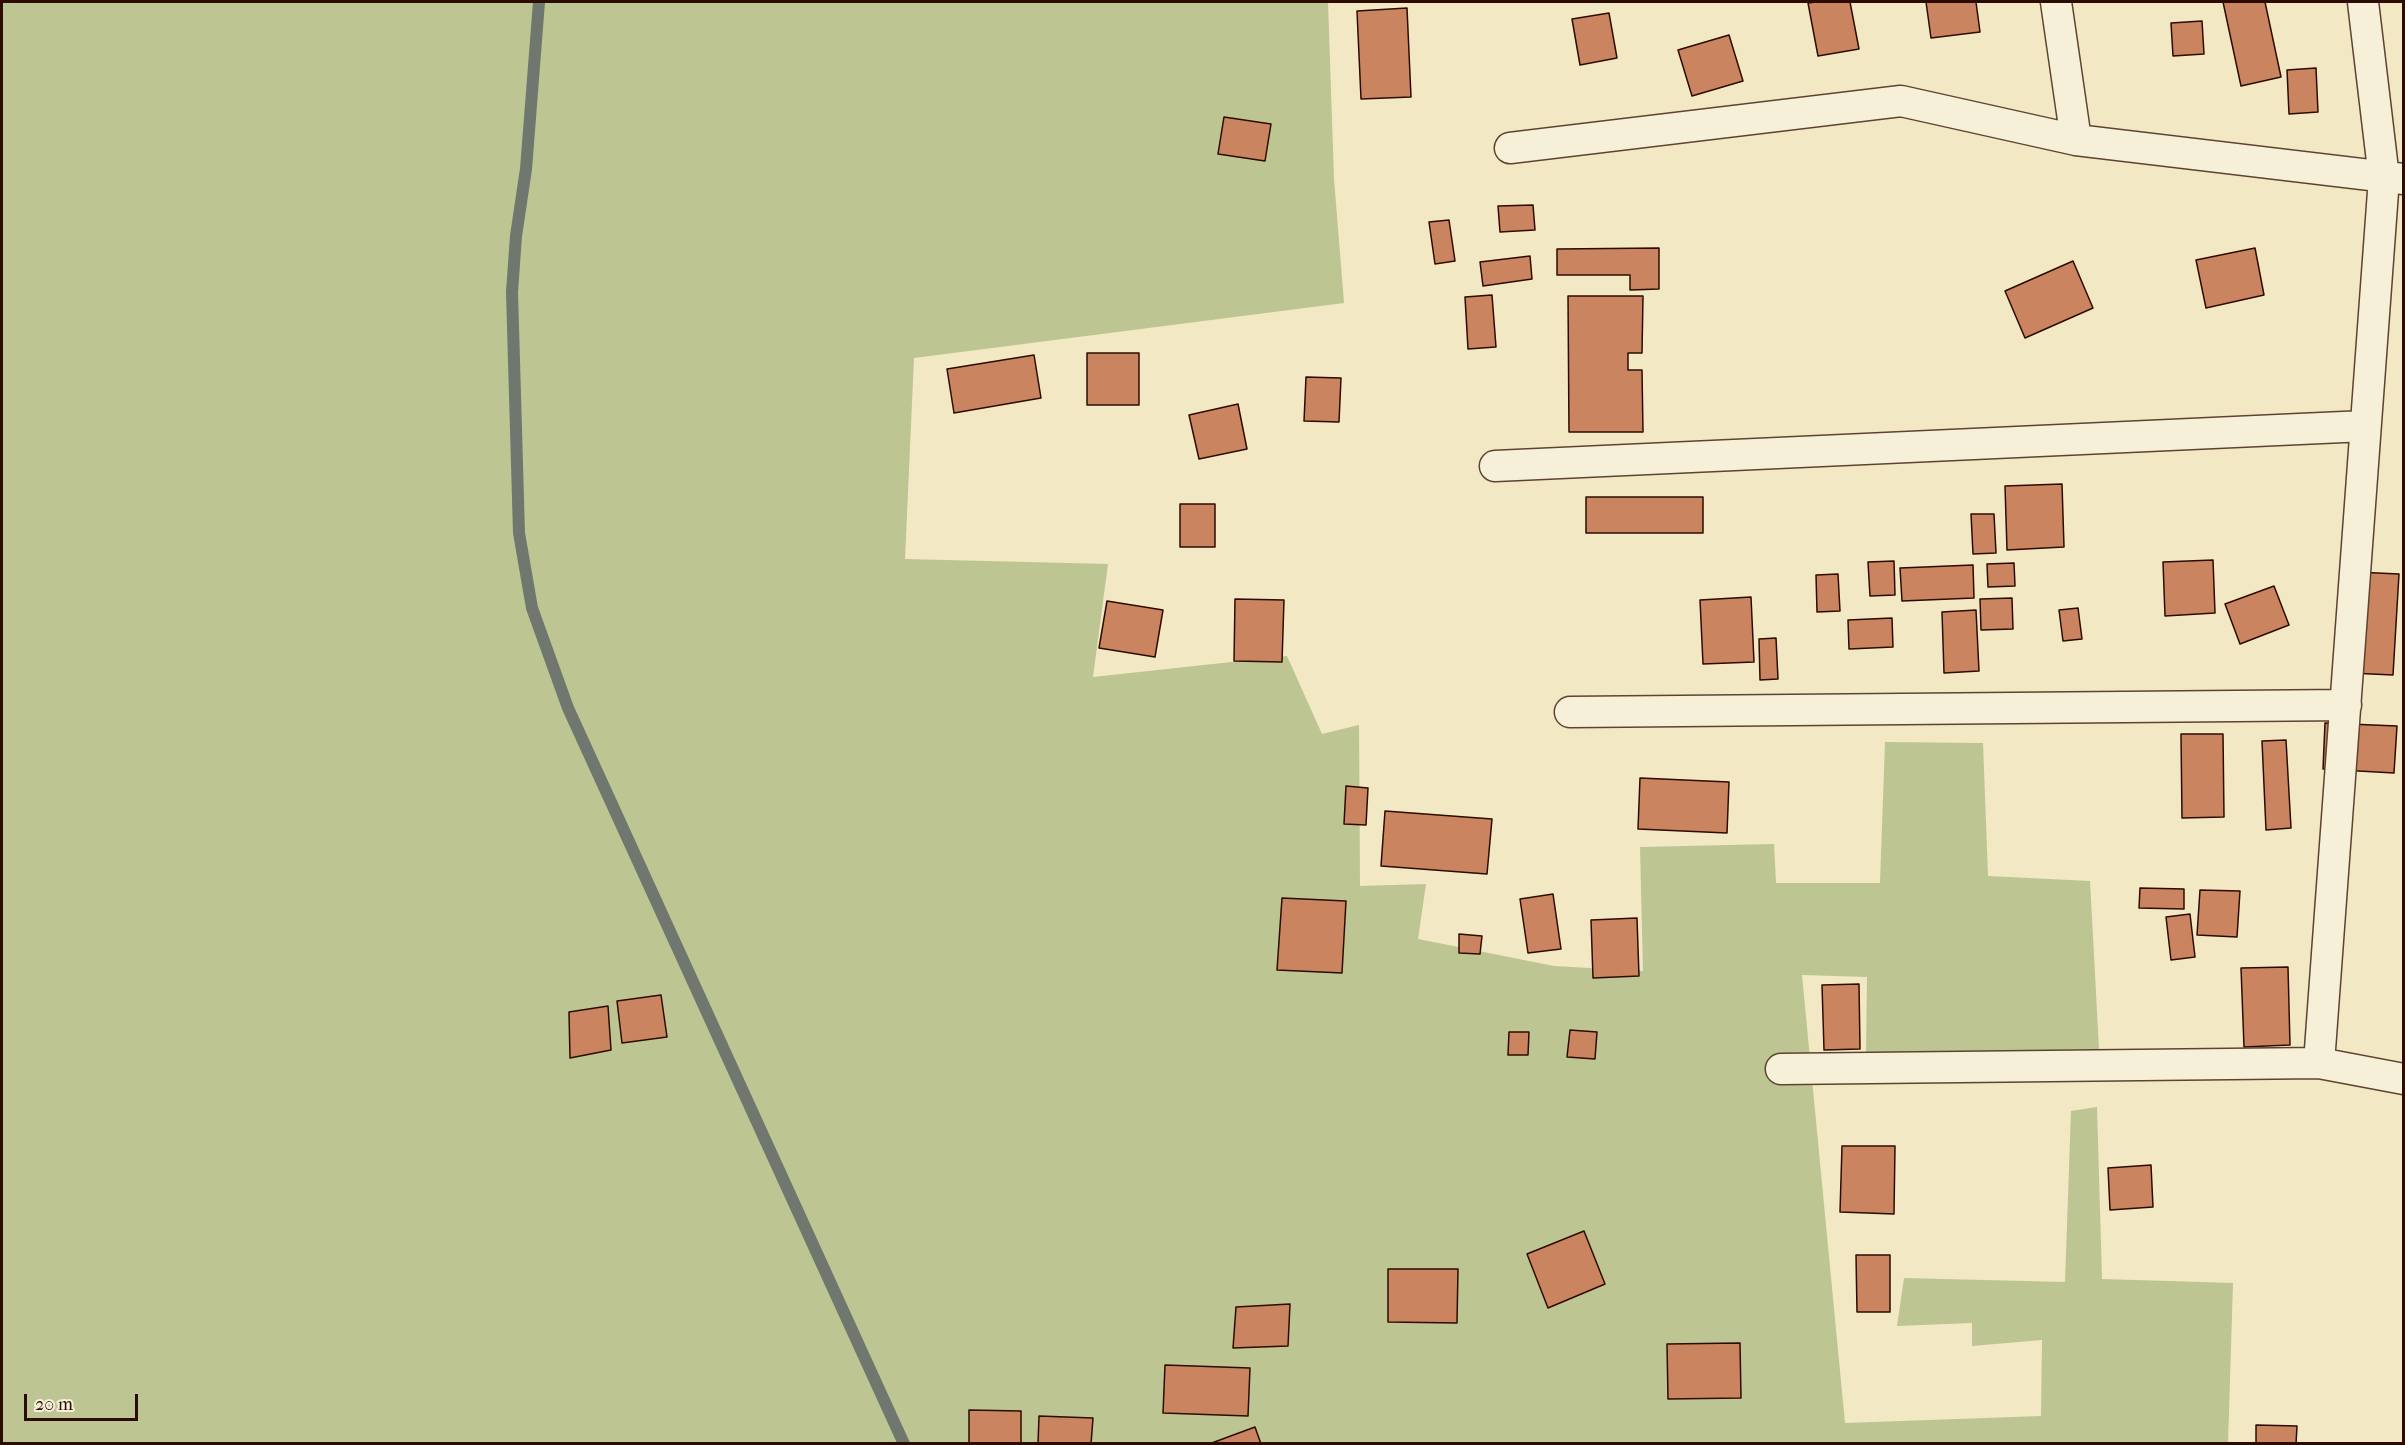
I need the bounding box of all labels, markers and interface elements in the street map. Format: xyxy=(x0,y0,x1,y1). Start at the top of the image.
scale bar xyxy=(27,1382,141,1420)
text: 20 m xyxy=(35,1394,73,1415)

